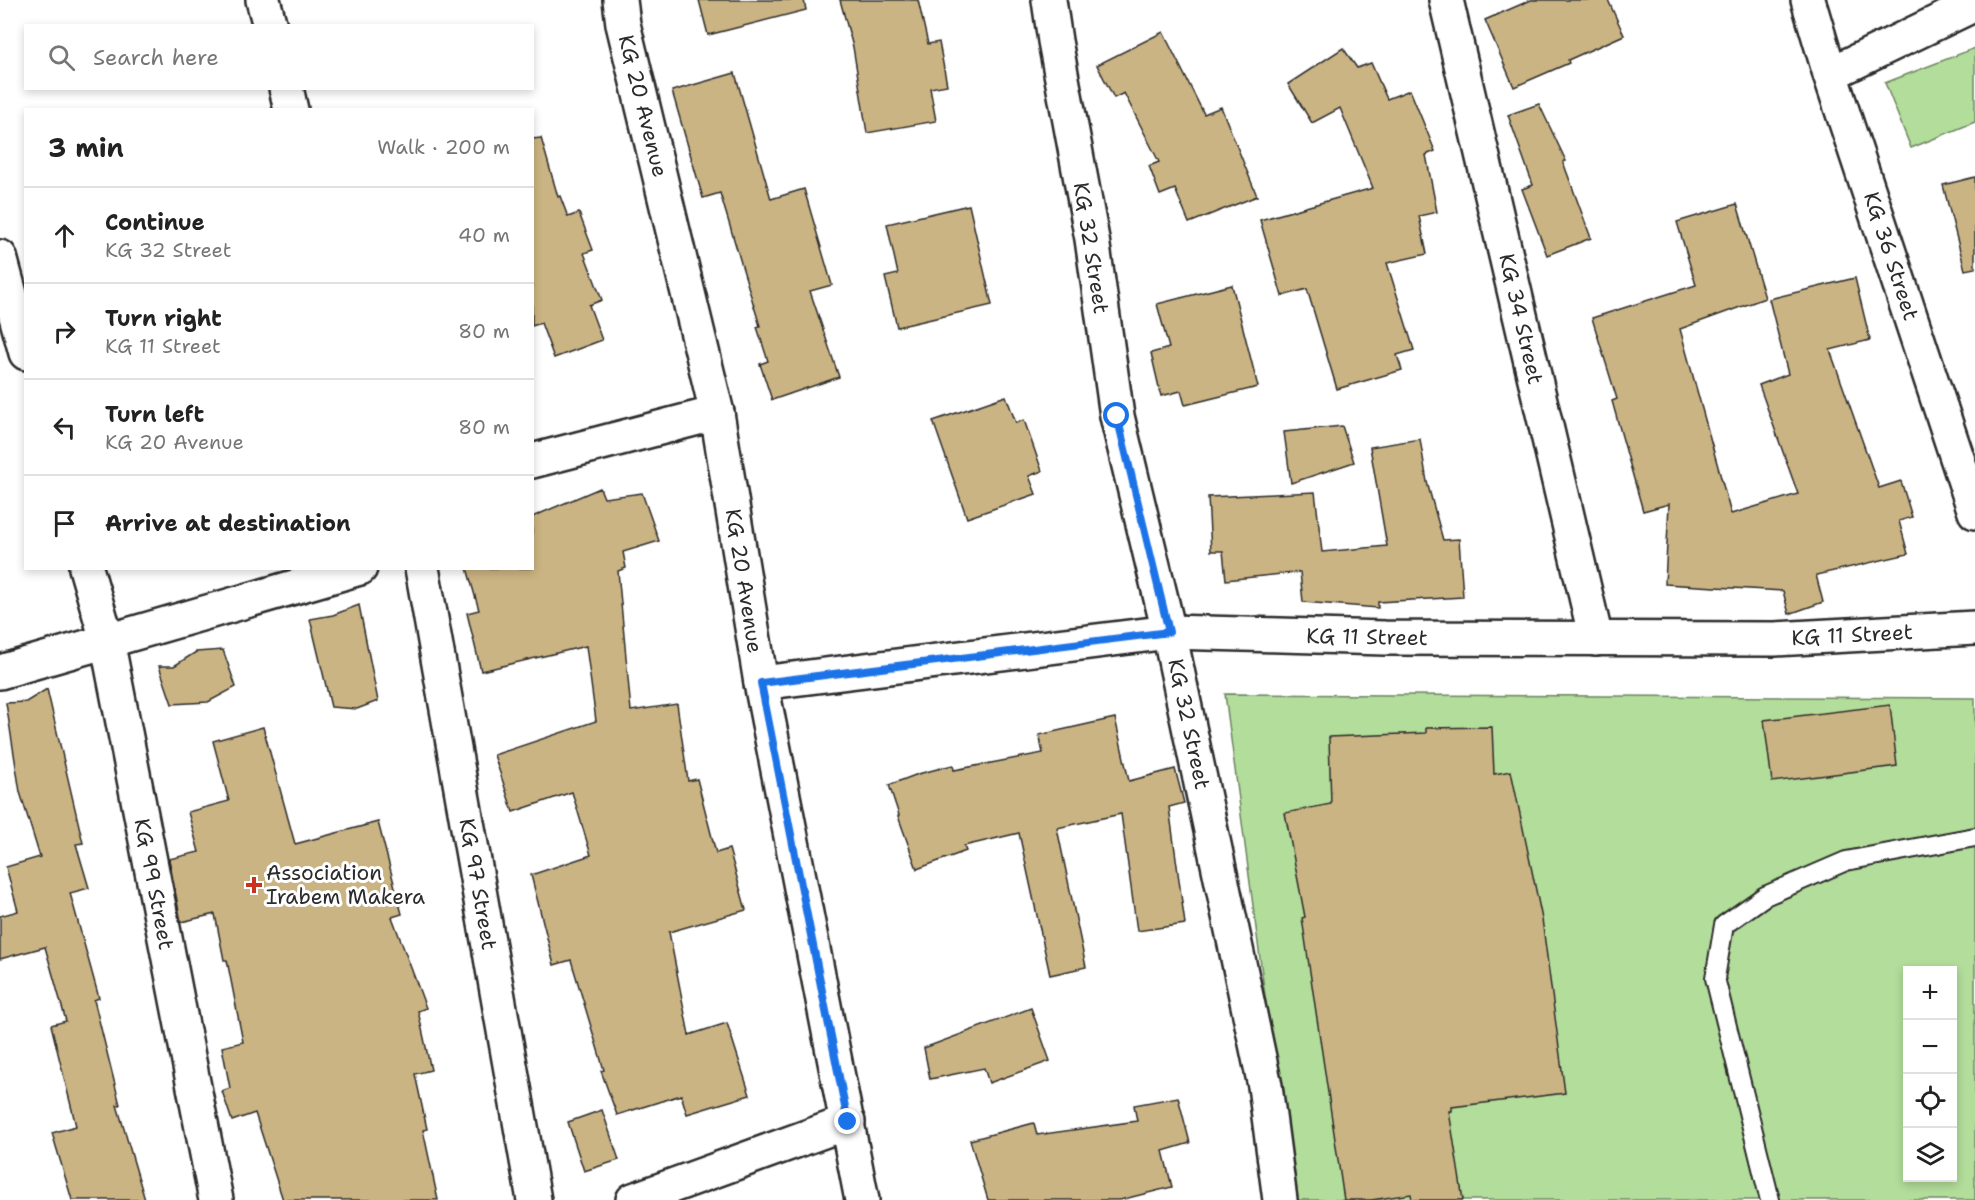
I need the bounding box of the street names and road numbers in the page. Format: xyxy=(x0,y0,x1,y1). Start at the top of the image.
street label: KG 20 Avenue xyxy=(612,32,674,180)
street label: KG 32 Street xyxy=(1067,180,1115,316)
street label: KG 36 Street xyxy=(1857,188,1925,324)
street label: KG 34 Street xyxy=(1492,251,1550,387)
street label: KG 20 Avenue xyxy=(719,507,769,655)
street label: KG 11 Street xyxy=(1791,618,1913,652)
street label: KG 11 Street xyxy=(1306,622,1428,652)
street label: KG 32 Street xyxy=(1162,656,1216,792)
street label: KG 99 Street xyxy=(128,816,180,952)
street label: KG 97 Street xyxy=(453,816,503,952)

